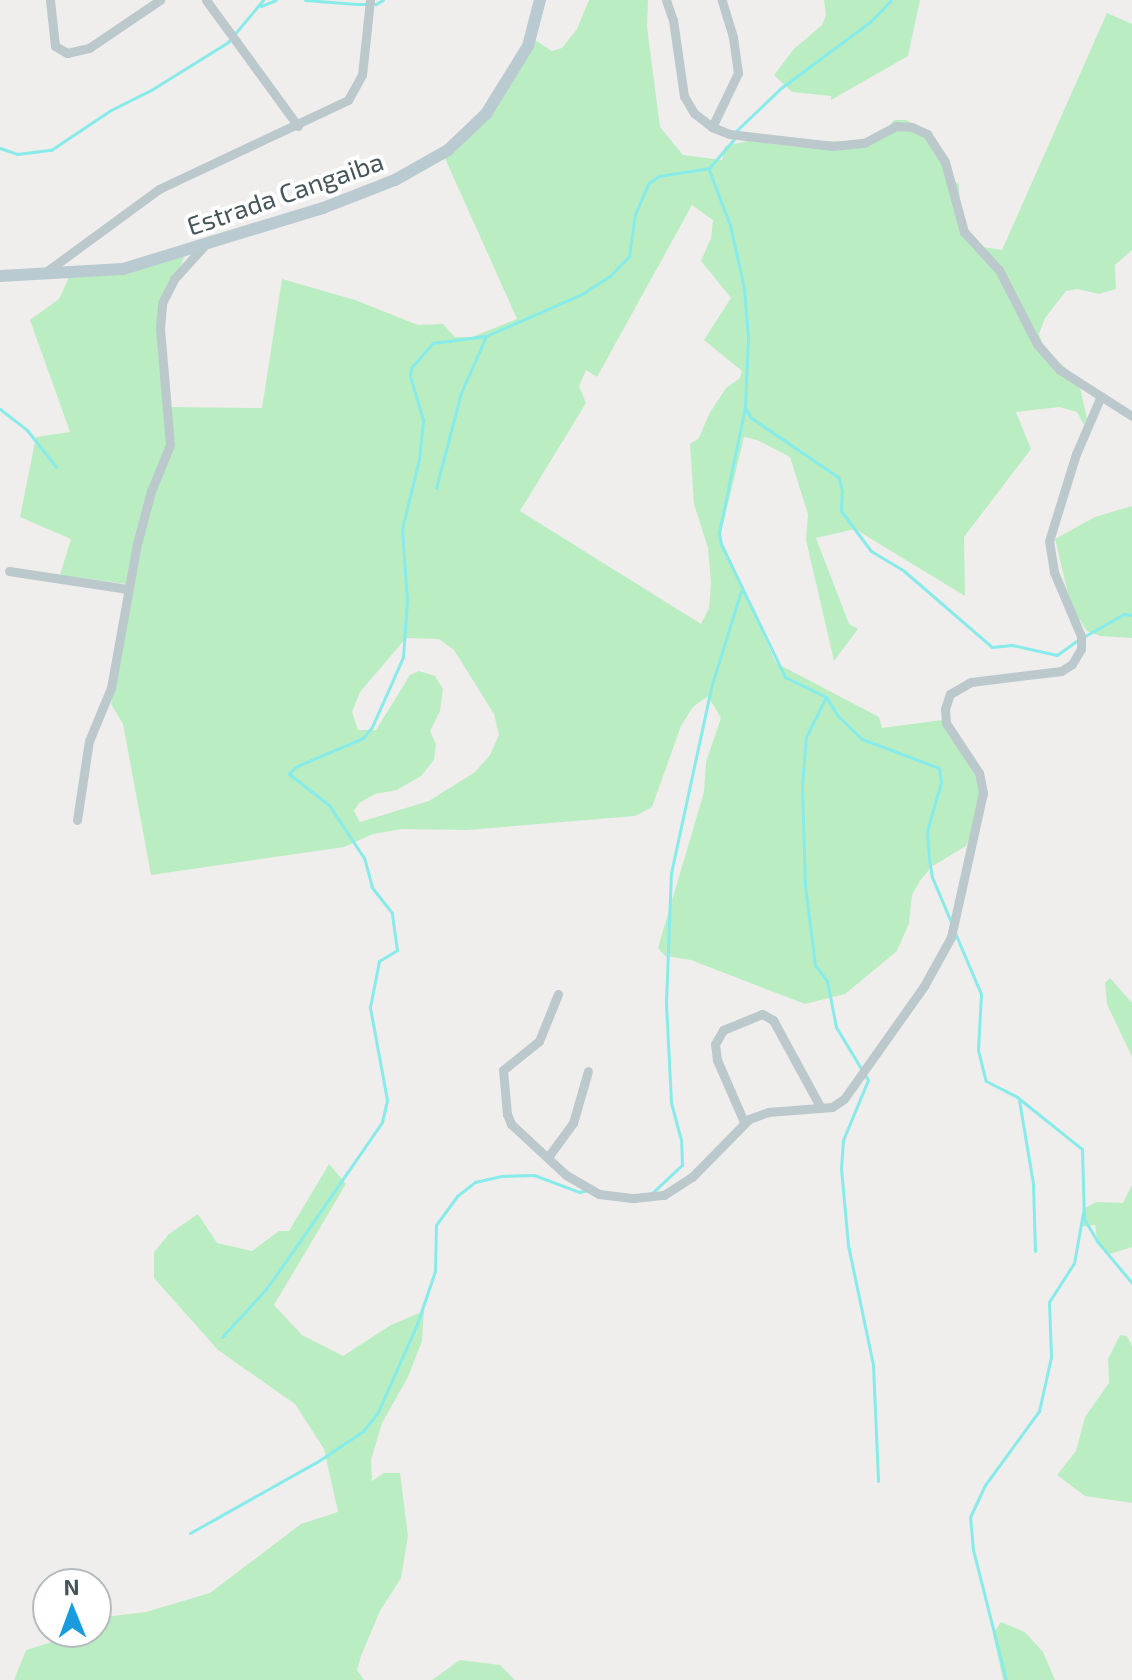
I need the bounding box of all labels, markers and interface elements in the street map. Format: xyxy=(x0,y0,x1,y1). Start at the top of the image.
street label: Estrada Cangaiba xyxy=(183,145,387,241)
north arrow xyxy=(32,1568,112,1648)
text: N xyxy=(63,1573,80,1599)

